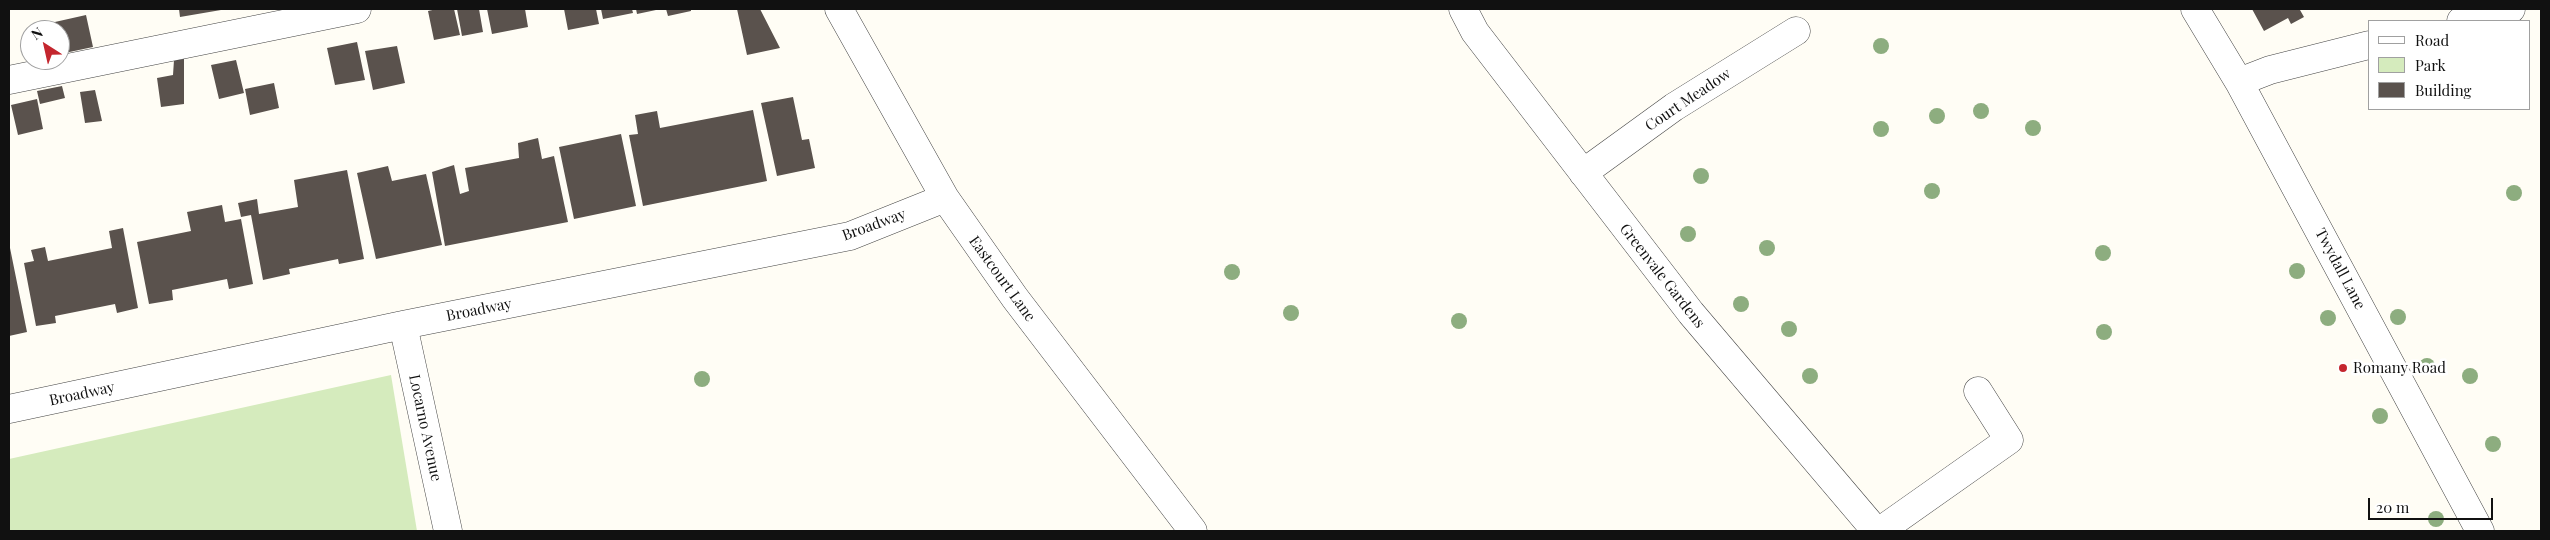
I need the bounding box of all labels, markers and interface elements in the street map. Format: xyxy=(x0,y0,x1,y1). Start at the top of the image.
north arrow xyxy=(20,20,70,70)
legend xyxy=(2368,20,2530,110)
text: N xyxy=(27,22,46,44)
text: Road xyxy=(2415,30,2449,50)
text: Park xyxy=(2415,55,2446,75)
street label: Court Meadow xyxy=(1642,65,1734,135)
text: Building xyxy=(2415,80,2471,100)
street label: Broadway xyxy=(840,205,908,245)
street label: Greenvale Gardens xyxy=(1616,220,1708,332)
street label: Twydall Lane xyxy=(2311,225,2369,313)
street label: Eastcourt Lane xyxy=(965,233,1039,325)
street label: Broadway xyxy=(445,295,513,325)
place label: Romany Road xyxy=(2353,359,2446,377)
marker: Romany Road xyxy=(2337,362,2349,374)
street label: Locarno Avenue xyxy=(405,373,445,483)
street label: Broadway xyxy=(48,378,116,410)
scale bar xyxy=(2370,488,2495,520)
text: 20 m xyxy=(2376,497,2409,517)

